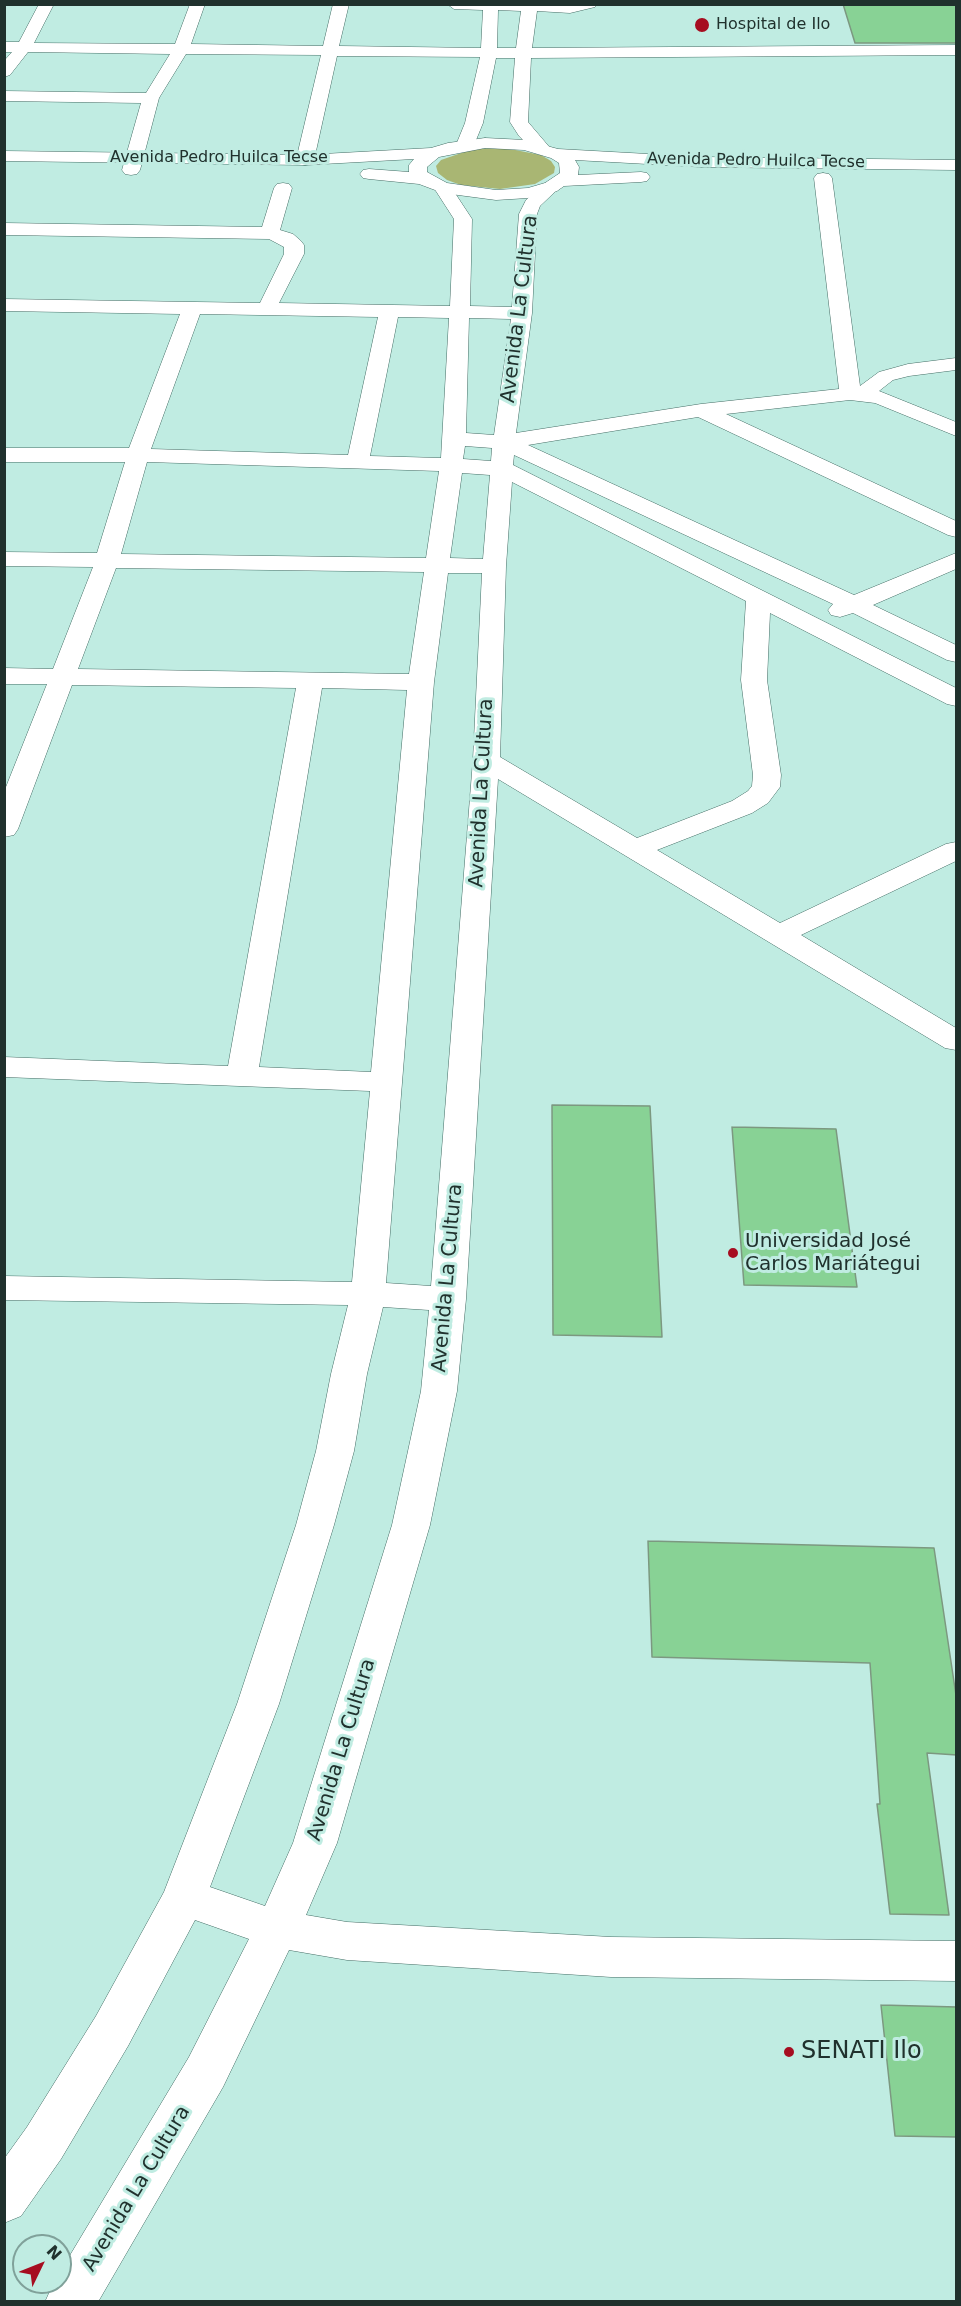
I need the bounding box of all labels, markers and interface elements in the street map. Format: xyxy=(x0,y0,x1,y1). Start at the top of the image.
place label: Hospital de Ilo xyxy=(716,15,830,35)
marker: Hospital de Ilo xyxy=(693,16,711,34)
street label: Avenida Pedro Huilca Tecse xyxy=(110,148,328,168)
street label: Avenida Pedro Huilca Tecse xyxy=(647,150,865,172)
street label: Avenida La Cultura xyxy=(497,214,543,404)
street label: Avenida La Cultura xyxy=(465,698,499,888)
street label: Avenida La Cultura xyxy=(428,1183,468,1373)
place label: Universidad José Carlos Mariátegui xyxy=(745,1230,921,1277)
marker: Universidad José Carlos Mariátegui xyxy=(726,1246,740,1260)
street label: Avenida La Cultura xyxy=(303,1656,381,1844)
place label: SENATI Ilo xyxy=(801,2038,922,2066)
marker: SENATI Ilo xyxy=(782,2045,796,2059)
street label: Avenida La Cultura xyxy=(78,2102,196,2276)
north arrow xyxy=(12,2234,72,2294)
text: N xyxy=(43,2241,66,2264)

